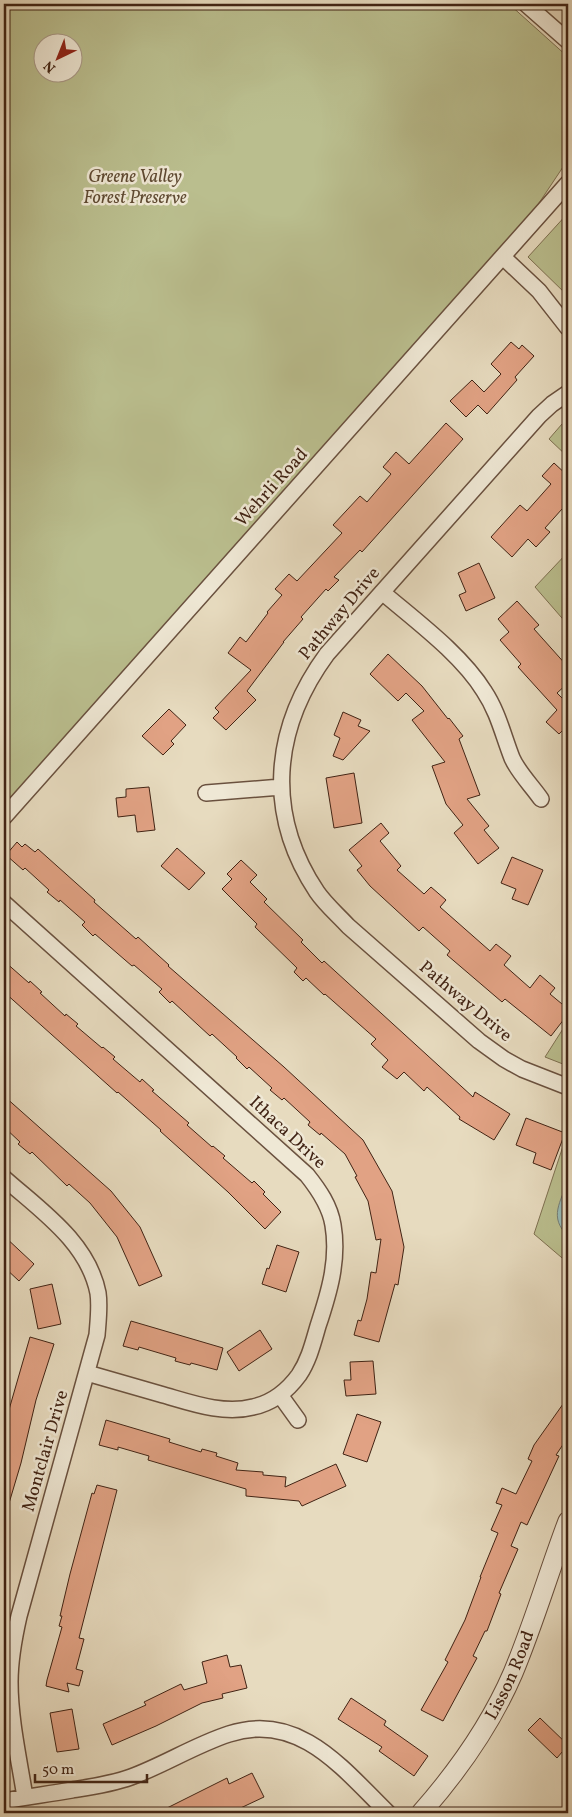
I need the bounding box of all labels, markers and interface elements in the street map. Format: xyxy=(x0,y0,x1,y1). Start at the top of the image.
north arrow xyxy=(32,32,82,82)
text: N xyxy=(40,56,60,77)
park label: Greene Valley Forest Preserve xyxy=(83,165,187,211)
street label: Wehrli Road xyxy=(230,443,314,533)
street label: Pathway Drive xyxy=(294,562,386,666)
street label: Pathway Drive xyxy=(413,956,517,1048)
street label: Ithaca Drive xyxy=(243,1091,331,1175)
street label: Montclair Drive xyxy=(17,1387,75,1515)
street label: Lisson Road xyxy=(479,1627,541,1725)
scale bar xyxy=(35,1752,148,1784)
text: 50 m xyxy=(42,1760,74,1781)

